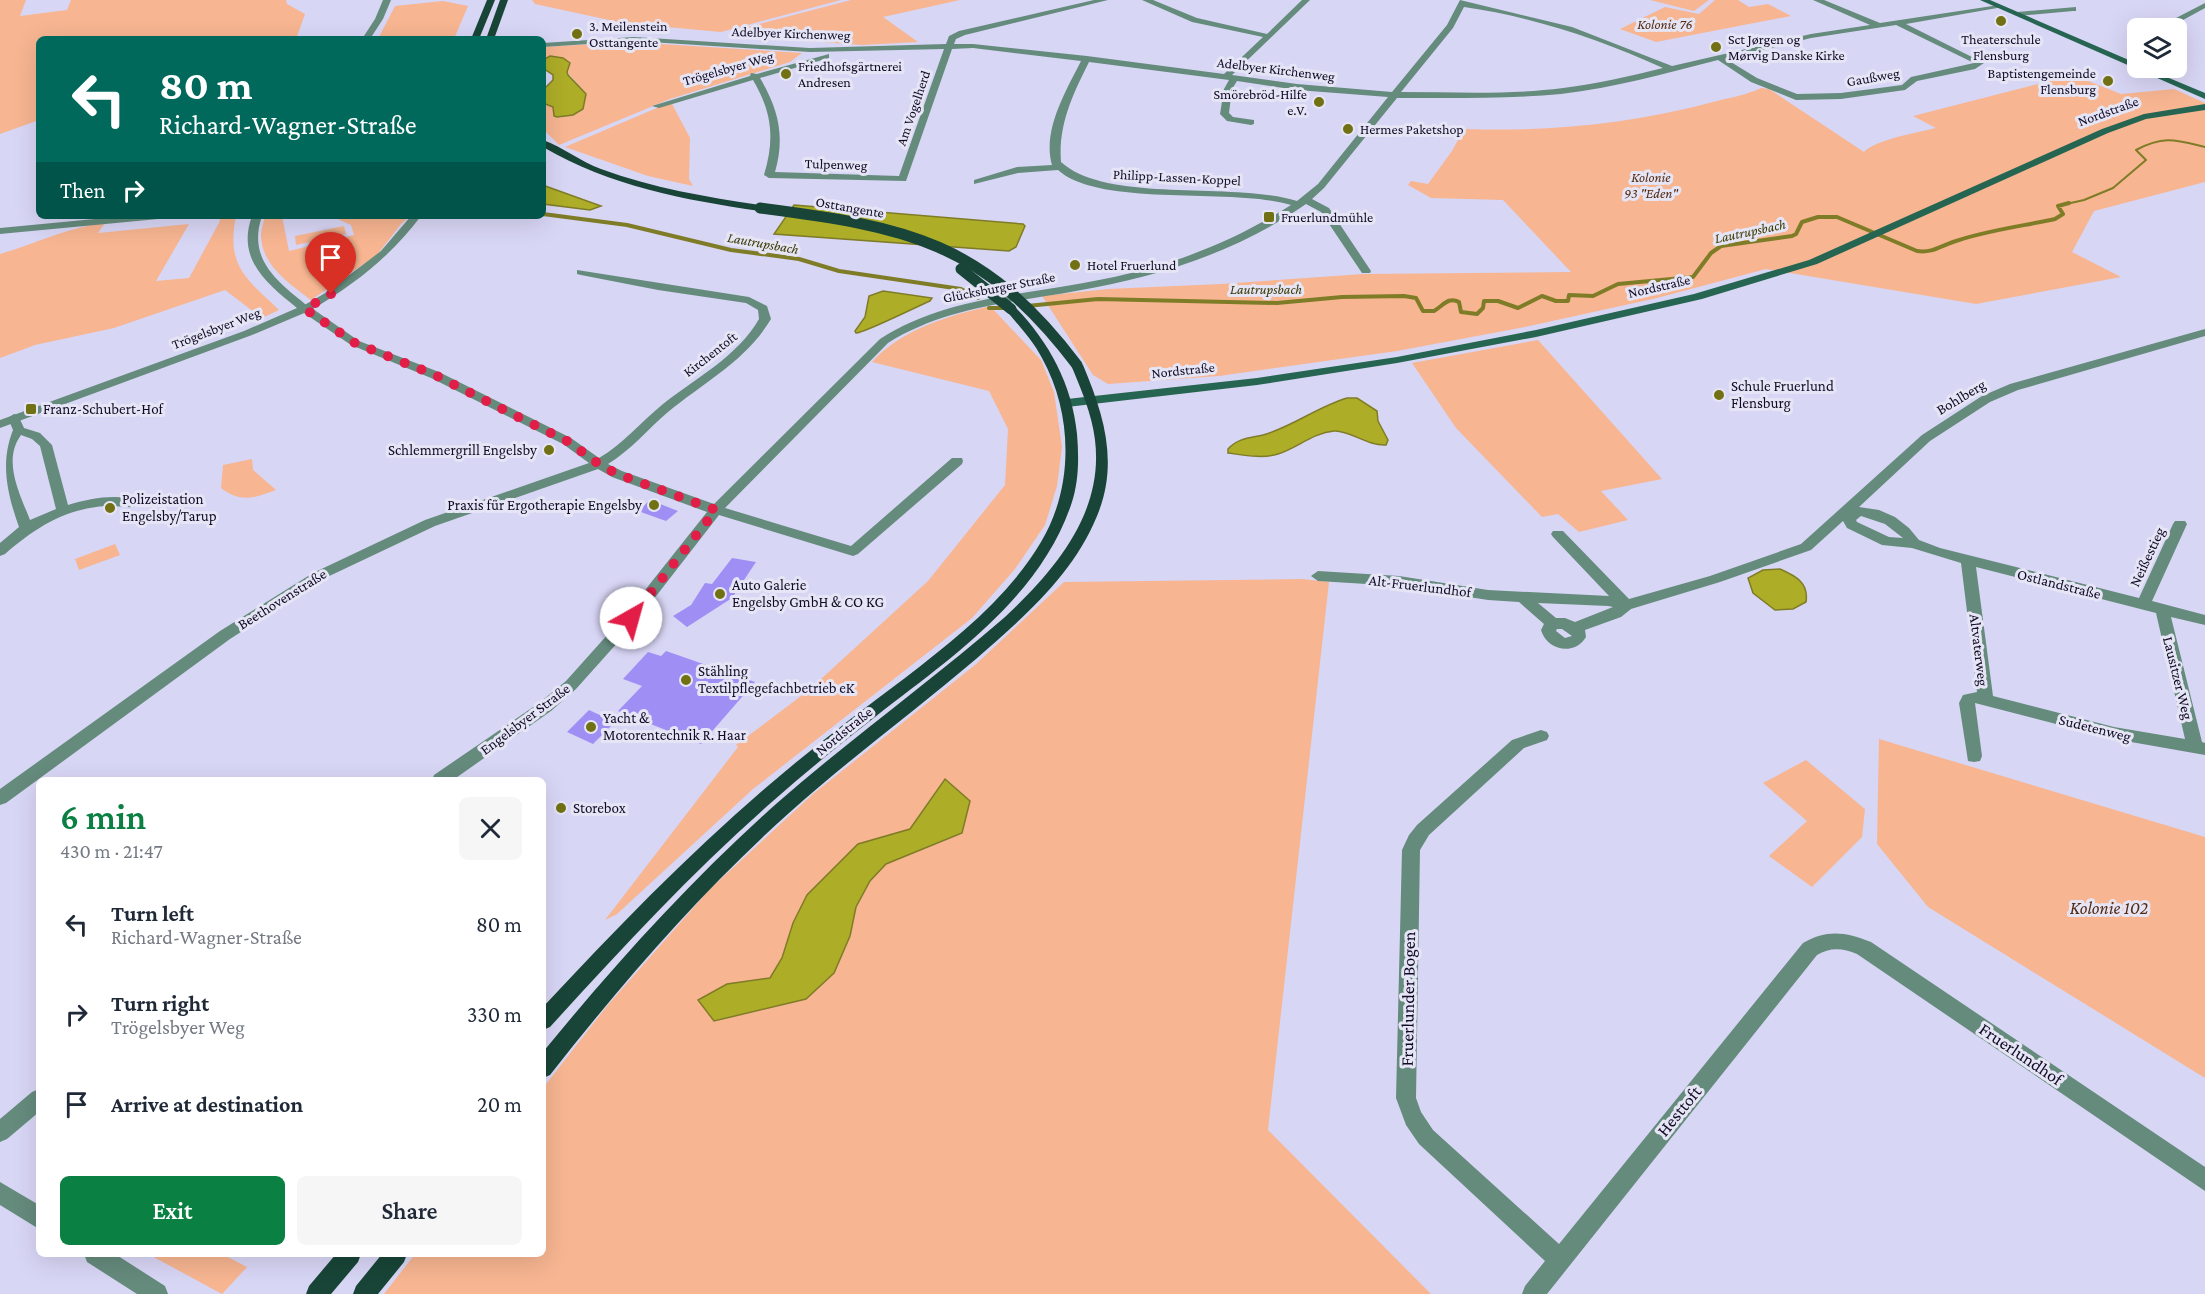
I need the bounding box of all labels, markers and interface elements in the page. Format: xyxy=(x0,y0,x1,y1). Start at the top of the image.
marker: Theaterschule Flensburg xyxy=(1994,14,2008,28)
park label: Kolonie 76 xyxy=(1637,16,1693,32)
place label: 3. Meilenstein Osttangente xyxy=(589,18,668,50)
map controls xyxy=(2127,18,2187,78)
button: layers xyxy=(2127,18,2187,78)
street label: Adelbyer Kirchenweg xyxy=(731,23,851,43)
marker: 3. Meilenstein Osttangente xyxy=(570,27,584,41)
place label: Sct Jørgen og Mørvig Danske Kirke xyxy=(1728,31,1845,63)
place label: Theaterschule Flensburg xyxy=(1961,31,2041,63)
marker: Sct Jørgen og Mørvig Danske Kirke xyxy=(1709,40,1723,54)
street label: Trögelsbyer Weg xyxy=(681,47,775,89)
street label: Adelbyer Kirchenweg xyxy=(1216,54,1336,84)
place label: Friedhofsgärtnerei Andresen xyxy=(798,58,902,90)
icon: left xyxy=(60,60,138,138)
text: 80 m xyxy=(159,61,253,108)
street label: Gaußweg xyxy=(1845,64,1901,90)
place label: Baptistengemeinde Flensburg xyxy=(1988,65,2096,97)
marker: Friedhofsgärtnerei Andresen xyxy=(779,67,793,81)
street label: Am Vogelherd xyxy=(893,68,934,148)
marker: Baptistengemeinde Flensburg xyxy=(2101,74,2115,88)
place label: Smörebröd-Hilfe e.V. xyxy=(1213,86,1307,118)
street label: Nordstraße xyxy=(2075,93,2141,129)
marker: Smörebröd-Hilfe e.V. xyxy=(1312,95,1326,109)
text: Richard-Wagner-Straße xyxy=(159,110,417,140)
place label: Hermes Paketshop xyxy=(1360,121,1464,137)
marker: Hermes Paketshop xyxy=(1341,122,1355,136)
street label: Tulpenweg xyxy=(804,155,868,173)
street label: Philipp-Lassen-Koppel xyxy=(1113,166,1242,188)
park label: Kolonie 93 "Eden" xyxy=(1624,169,1679,201)
icon: right xyxy=(117,174,150,207)
text: Then xyxy=(60,178,105,203)
street label: Osttangente xyxy=(815,193,885,221)
place label: Fruerlundmühle xyxy=(1281,209,1373,225)
marker: Fruerlundmühle xyxy=(1262,210,1276,224)
water label: Lautrupsbach xyxy=(1713,216,1787,246)
water label: Lautrupsbach xyxy=(726,229,800,257)
pin xyxy=(305,232,356,294)
icon: arrive xyxy=(314,241,347,274)
place label: Hotel Fruerlund xyxy=(1087,257,1177,273)
marker: Hotel Fruerlund xyxy=(1068,258,1082,272)
street label: Glücksburger Straße xyxy=(942,268,1056,306)
street label: Nordstraße xyxy=(1626,271,1692,301)
water label: Lautrupsbach xyxy=(1230,281,1302,297)
street label: Trögelsbyer Weg xyxy=(169,304,263,352)
street label: Kirchentoft xyxy=(680,328,740,380)
street label: Nordstraße xyxy=(1151,359,1215,381)
street label: Bohlberg xyxy=(1934,376,1989,419)
place label: Schule Fruerlund Flensburg xyxy=(1731,378,1834,412)
marker: Schule Fruerlund Flensburg xyxy=(1712,388,1726,402)
place label: Franz-Schubert-Hof xyxy=(43,401,165,417)
marker: Franz-Schubert-Hof xyxy=(24,402,38,416)
place label: Schlemmergrill Engelsby xyxy=(388,442,537,459)
marker: Schlemmergrill Engelsby xyxy=(542,443,556,457)
place label: Polizeistation Engelsby/Tarup xyxy=(122,491,217,525)
place label: Praxis für Ergotherapie Engelsby xyxy=(447,497,642,514)
marker: Praxis für Ergotherapie Engelsby xyxy=(647,498,661,512)
marker: Polizeistation Engelsby/Tarup xyxy=(103,501,117,515)
street label: Neißestieg xyxy=(2126,525,2169,590)
street label: Beethovenstraße xyxy=(235,565,329,633)
street label: Ostlandstraße xyxy=(2016,566,2103,602)
street label: Alt-Fruerlundhof xyxy=(1368,572,1474,600)
place label: Auto Galerie Engelsby GmbH & CO KG xyxy=(732,577,884,611)
position arrow xyxy=(599,586,663,650)
marker: Auto Galerie Engelsby GmbH & CO KG xyxy=(713,587,727,601)
street label: Altvaterweg xyxy=(1966,613,1991,687)
street label: Lausitzer Weg xyxy=(2159,635,2196,721)
place label: Stähling Textilpflegefachbetrieb eK xyxy=(698,663,855,697)
marker: Stähling Textilpflegefachbetrieb eK xyxy=(679,673,693,687)
street label: Engelsbyer Straße xyxy=(477,680,574,759)
street label: Nordstraße xyxy=(813,703,876,759)
place label: Yacht & Motorentechnik R. Haar xyxy=(603,710,747,743)
street label: Sudetenweg xyxy=(2057,711,2133,746)
marker: Yacht & Motorentechnik R. Haar xyxy=(584,720,598,734)
text: 6 min xyxy=(60,797,146,837)
button: close xyxy=(459,797,522,860)
place label: Storebox xyxy=(573,800,626,816)
marker: Storebox xyxy=(554,801,568,815)
text: 430 m · 21:47 xyxy=(60,840,163,862)
park label: Kolonie 102 xyxy=(2070,898,2148,918)
text: Turn left xyxy=(111,901,194,926)
icon: left xyxy=(60,908,93,941)
text: 80 m xyxy=(476,912,522,937)
text: Richard-Wagner-Straße xyxy=(111,926,302,948)
street label: Fruerlunder Bogen xyxy=(1397,931,1419,1067)
text: Turn right xyxy=(111,991,209,1016)
icon: right xyxy=(60,998,93,1031)
text: 330 m xyxy=(467,1002,522,1027)
text: Trögelsbyer Weg xyxy=(111,1016,245,1038)
street label: Fruerlundhof xyxy=(1976,1019,2068,1090)
street label: Hesttoft xyxy=(1653,1081,1706,1140)
icon: arrive xyxy=(60,1088,93,1121)
text: Arrive at destination xyxy=(111,1092,303,1117)
text: 20 m xyxy=(477,1092,522,1117)
button: Exit xyxy=(60,1176,285,1245)
button: Share xyxy=(297,1176,522,1245)

